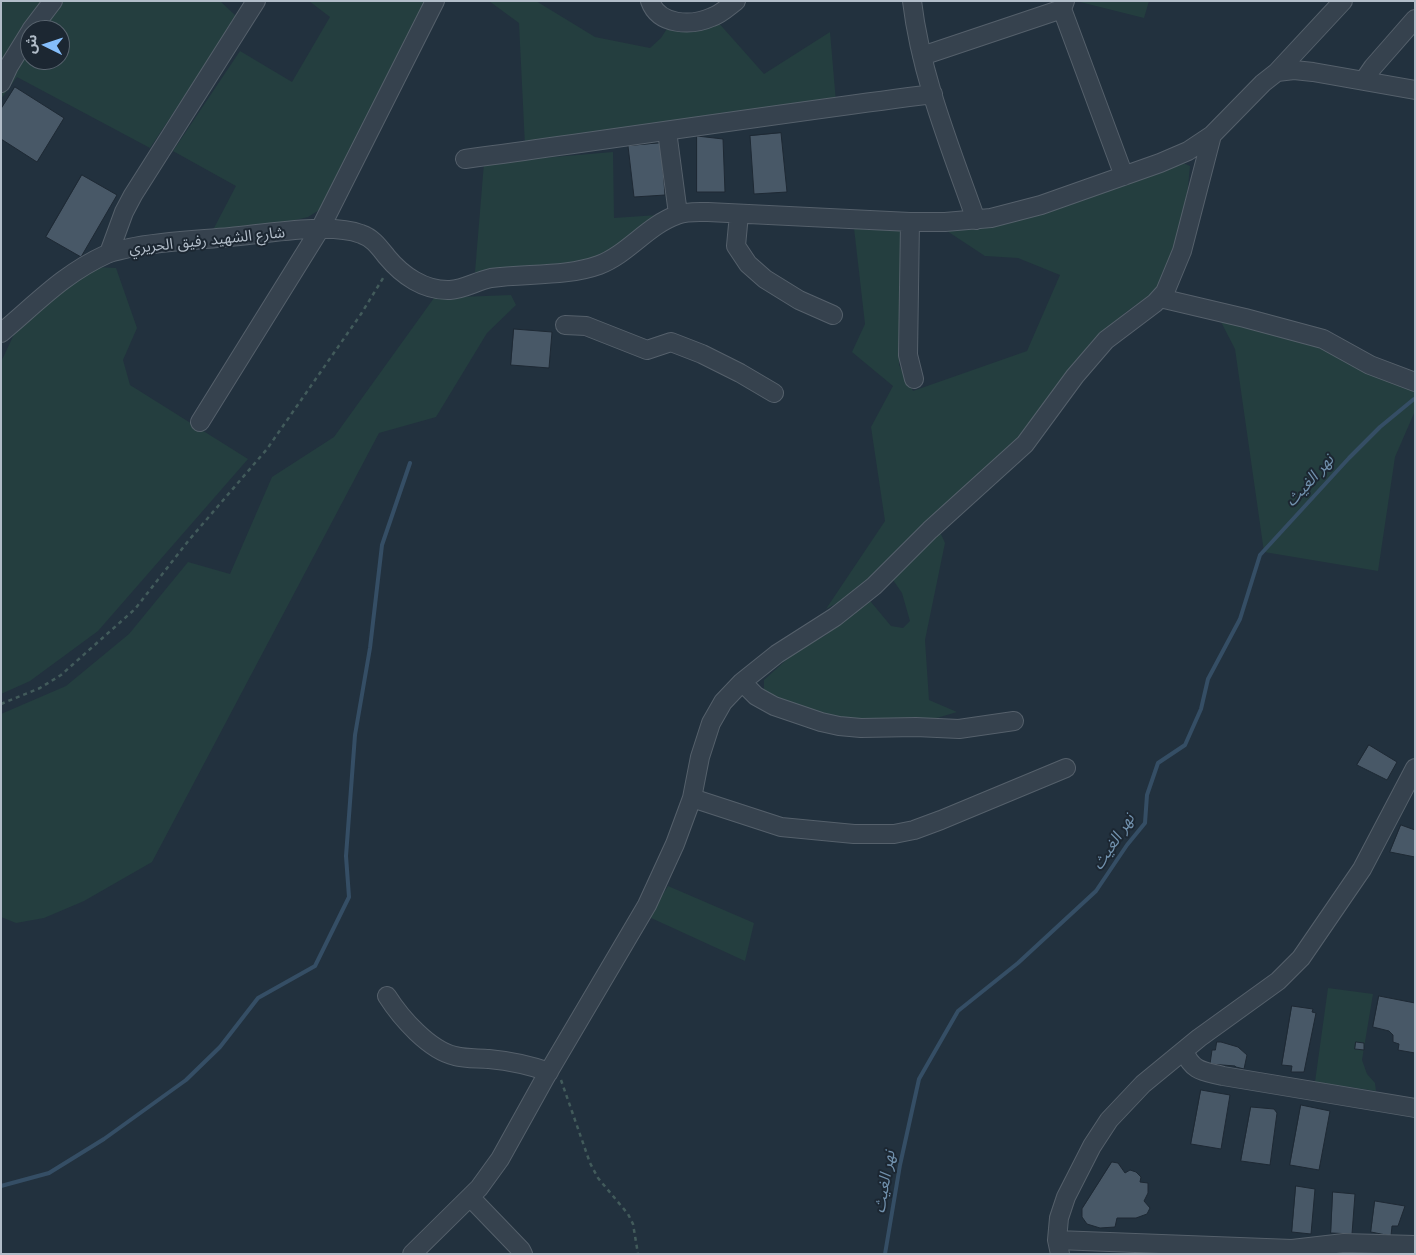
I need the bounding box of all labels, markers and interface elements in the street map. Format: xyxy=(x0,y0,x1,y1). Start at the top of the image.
north arrow xyxy=(20,20,70,70)
text: ش xyxy=(22,34,40,54)
street label: شارع الشهيد رفيق الحريري xyxy=(128,224,286,258)
water label: نهر الغيث xyxy=(1282,451,1338,511)
water label: نهر الغيث xyxy=(1089,810,1139,874)
water label: نهر الغيث xyxy=(870,1149,900,1215)

